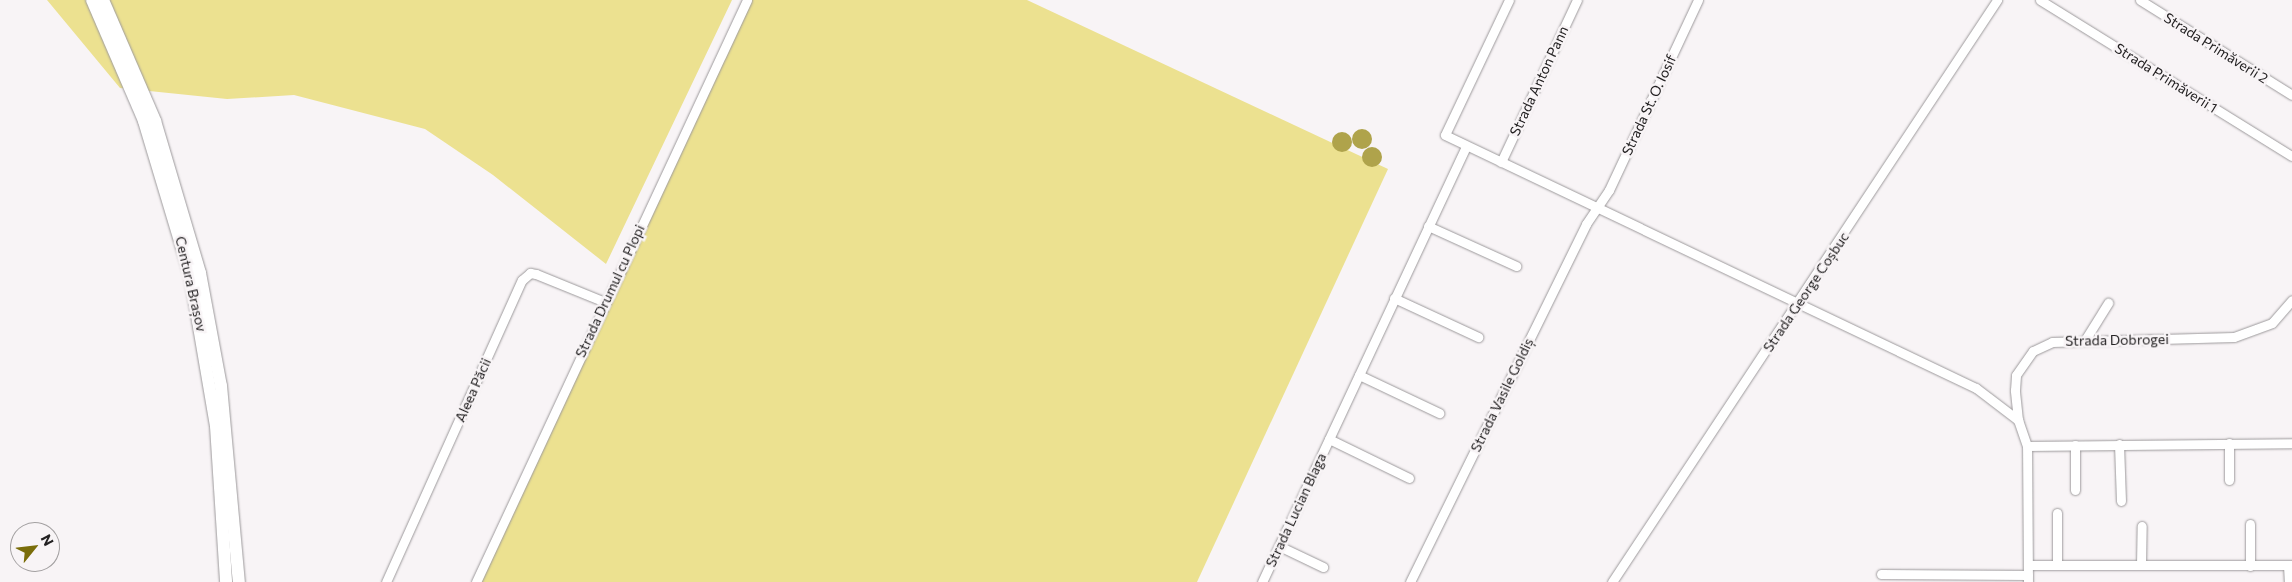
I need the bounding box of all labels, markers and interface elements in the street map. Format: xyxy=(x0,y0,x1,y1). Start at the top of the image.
street label: Strada Primăverii 2 xyxy=(2161,9,2271,87)
street label: Strada Anton Pann xyxy=(1506,23,1572,139)
street label: Strada Primăverii 1 xyxy=(2112,40,2220,116)
street label: Strada St. O. Iosif xyxy=(1618,52,1680,158)
street label: Strada Drumul cu Plopi xyxy=(572,222,648,360)
street label: Strada George Coșbuc xyxy=(1760,229,1852,355)
street label: Centura Brașov xyxy=(172,235,210,333)
street label: Strada Dobrogei xyxy=(2065,331,2169,349)
street label: Strada Vasile Goldiș xyxy=(1467,335,1537,455)
street label: Aleea Păcii xyxy=(451,355,495,425)
street label: Strada Lucian Blaga xyxy=(1262,450,1330,570)
north arrow xyxy=(10,522,60,572)
text: N xyxy=(38,531,58,549)

